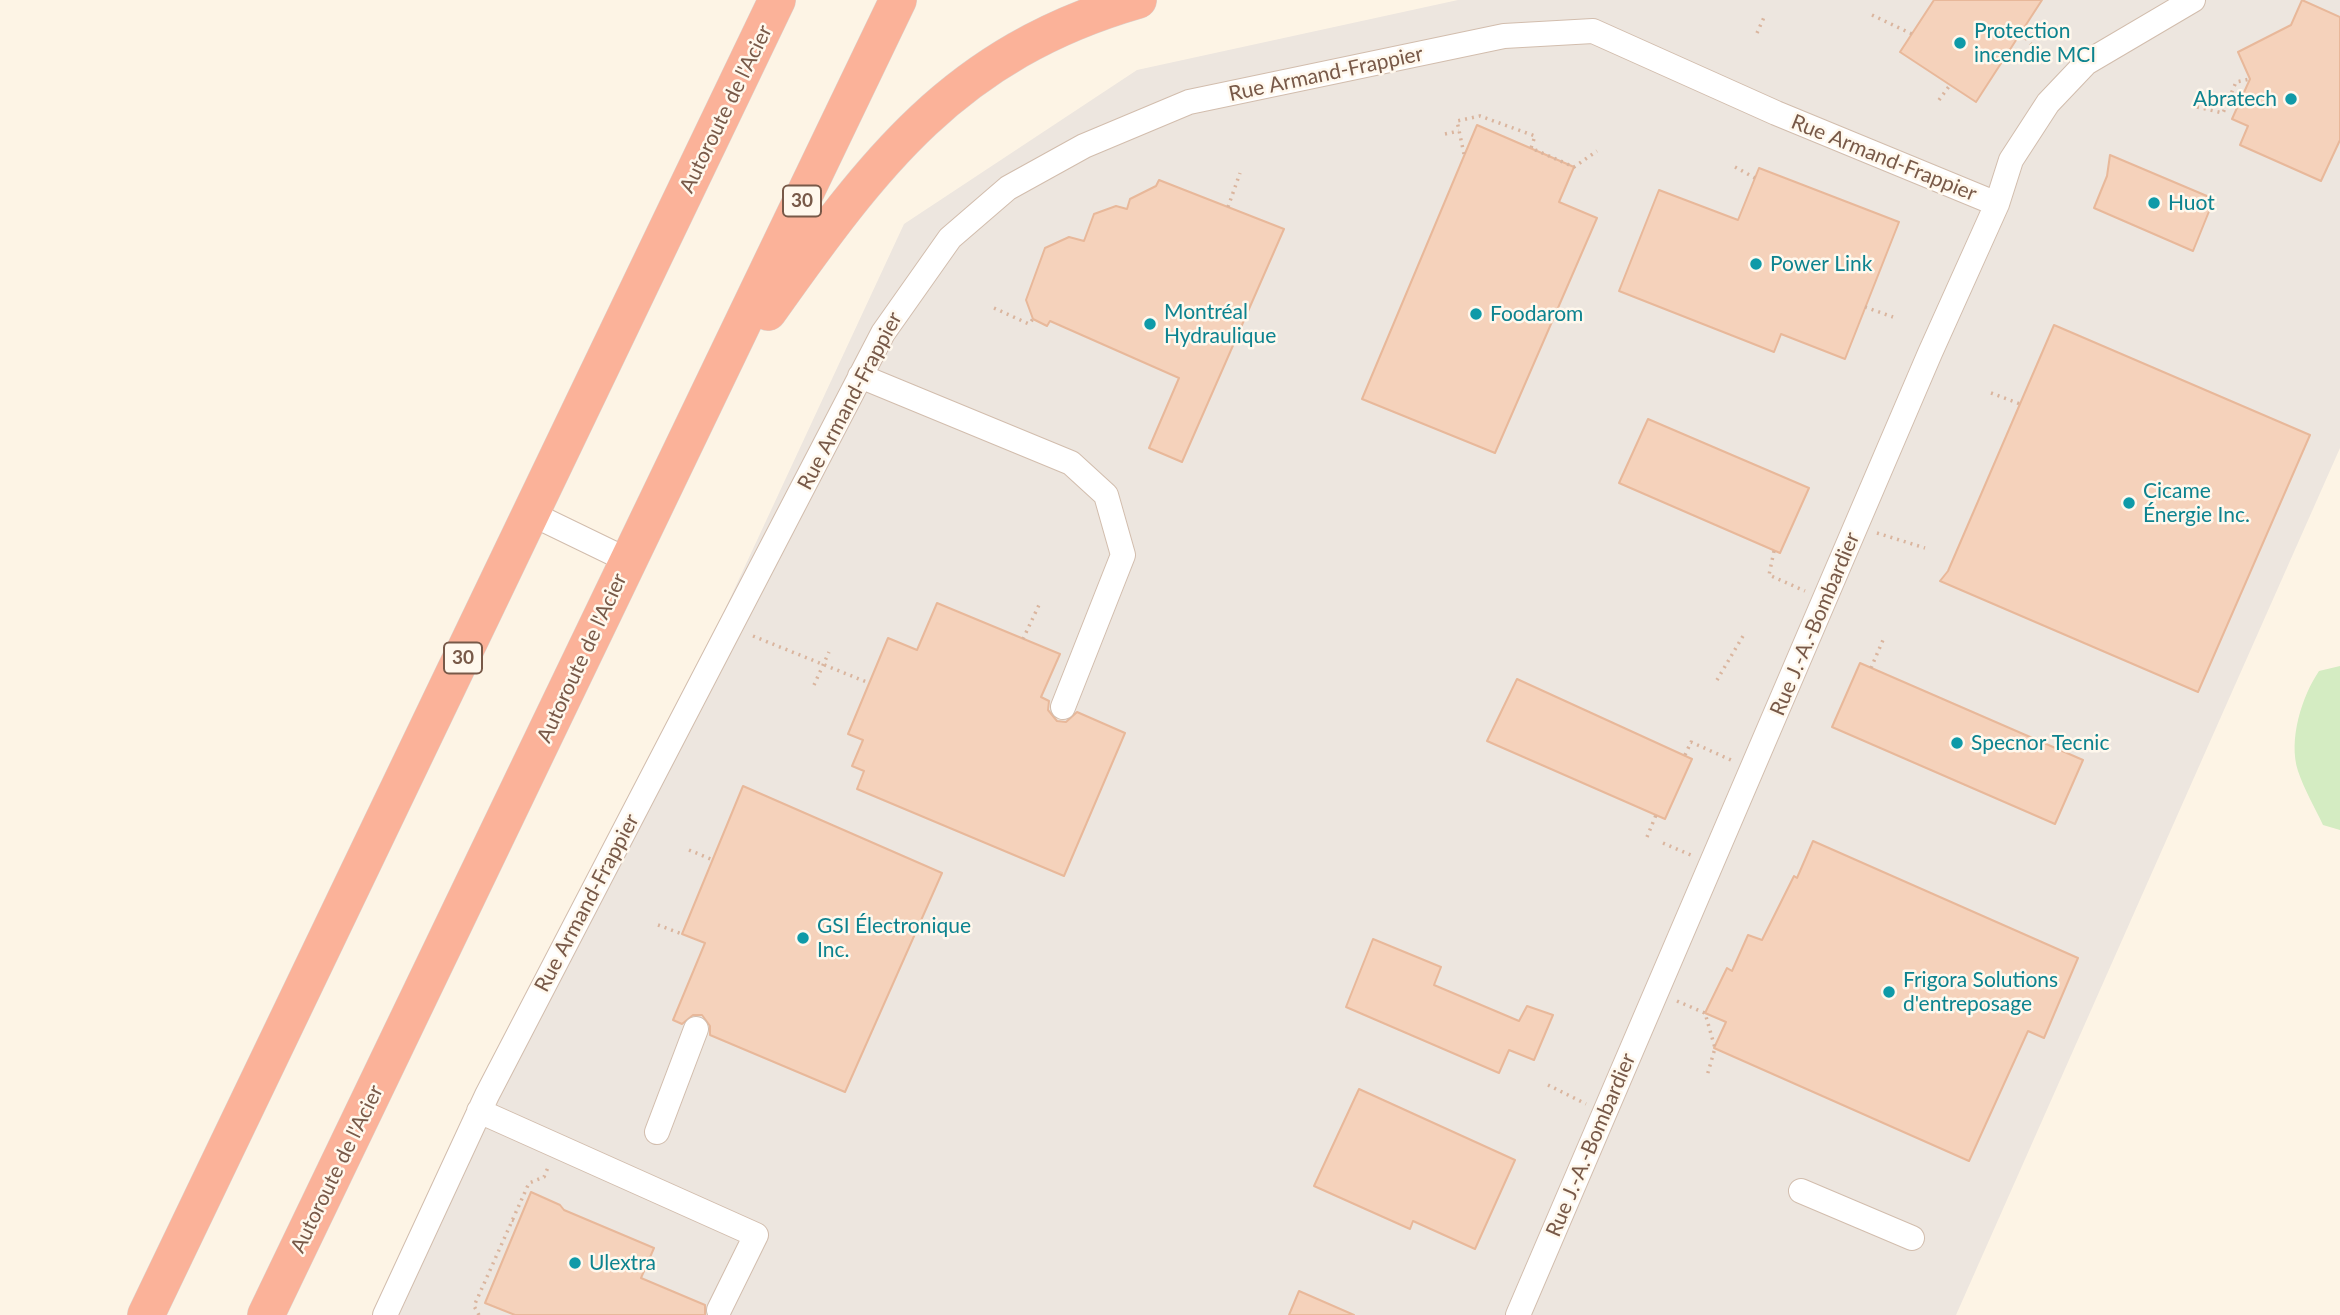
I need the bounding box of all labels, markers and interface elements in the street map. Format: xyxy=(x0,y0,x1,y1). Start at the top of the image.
place label: Protection incendie MCI xyxy=(1974,18,2096,68)
street label: Autoroute de l'Acier xyxy=(674,21,778,197)
marker: Protection incendie MCI xyxy=(1952,35,1968,51)
street label: Rue Armand-Frappier xyxy=(1227,41,1425,107)
place label: Abratech xyxy=(2193,86,2277,112)
marker: Abratech xyxy=(2283,91,2299,107)
street label: Rue Armand-Frappier xyxy=(1788,109,1980,207)
road number: 30 xyxy=(783,186,821,216)
place label: Huot xyxy=(2168,190,2215,216)
marker: Huot xyxy=(2146,195,2162,211)
place label: Power Link xyxy=(1770,251,1872,277)
marker: Power Link xyxy=(1748,256,1764,272)
place label: Montréal Hydraulique xyxy=(1164,299,1276,349)
place label: Foodarom xyxy=(1490,301,1583,327)
marker: Foodarom xyxy=(1468,306,1484,322)
street label: Rue Armand-Frappier xyxy=(792,308,908,494)
marker: Montréal Hydraulique xyxy=(1142,316,1158,332)
place label: Cicame Énergie Inc. xyxy=(2143,478,2250,528)
marker: Cicame Énergie Inc. xyxy=(2121,495,2137,511)
street label: Rue J.-A.-Bombardier xyxy=(1765,528,1865,720)
street label: Autoroute de l'Acier xyxy=(532,569,632,747)
road number: 30 xyxy=(444,642,482,674)
place label: Specnor Tecnic xyxy=(1971,730,2109,756)
marker: Specnor Tecnic xyxy=(1949,735,1965,751)
street label: Rue Armand-Frappier xyxy=(529,810,645,996)
place label: GSI Électronique Inc. xyxy=(817,913,971,963)
marker: GSI Électronique Inc. xyxy=(795,930,811,946)
place label: Frigora Solutions d'entreposage xyxy=(1903,967,2058,1017)
marker: Frigora Solutions d'entreposage xyxy=(1881,984,1897,1000)
street label: Rue J.-A.-Bombardier xyxy=(1541,1049,1641,1241)
street label: Autoroute de l'Acier xyxy=(285,1081,389,1257)
place label: Ulextra xyxy=(589,1250,656,1276)
marker: Ulextra xyxy=(567,1255,583,1271)

